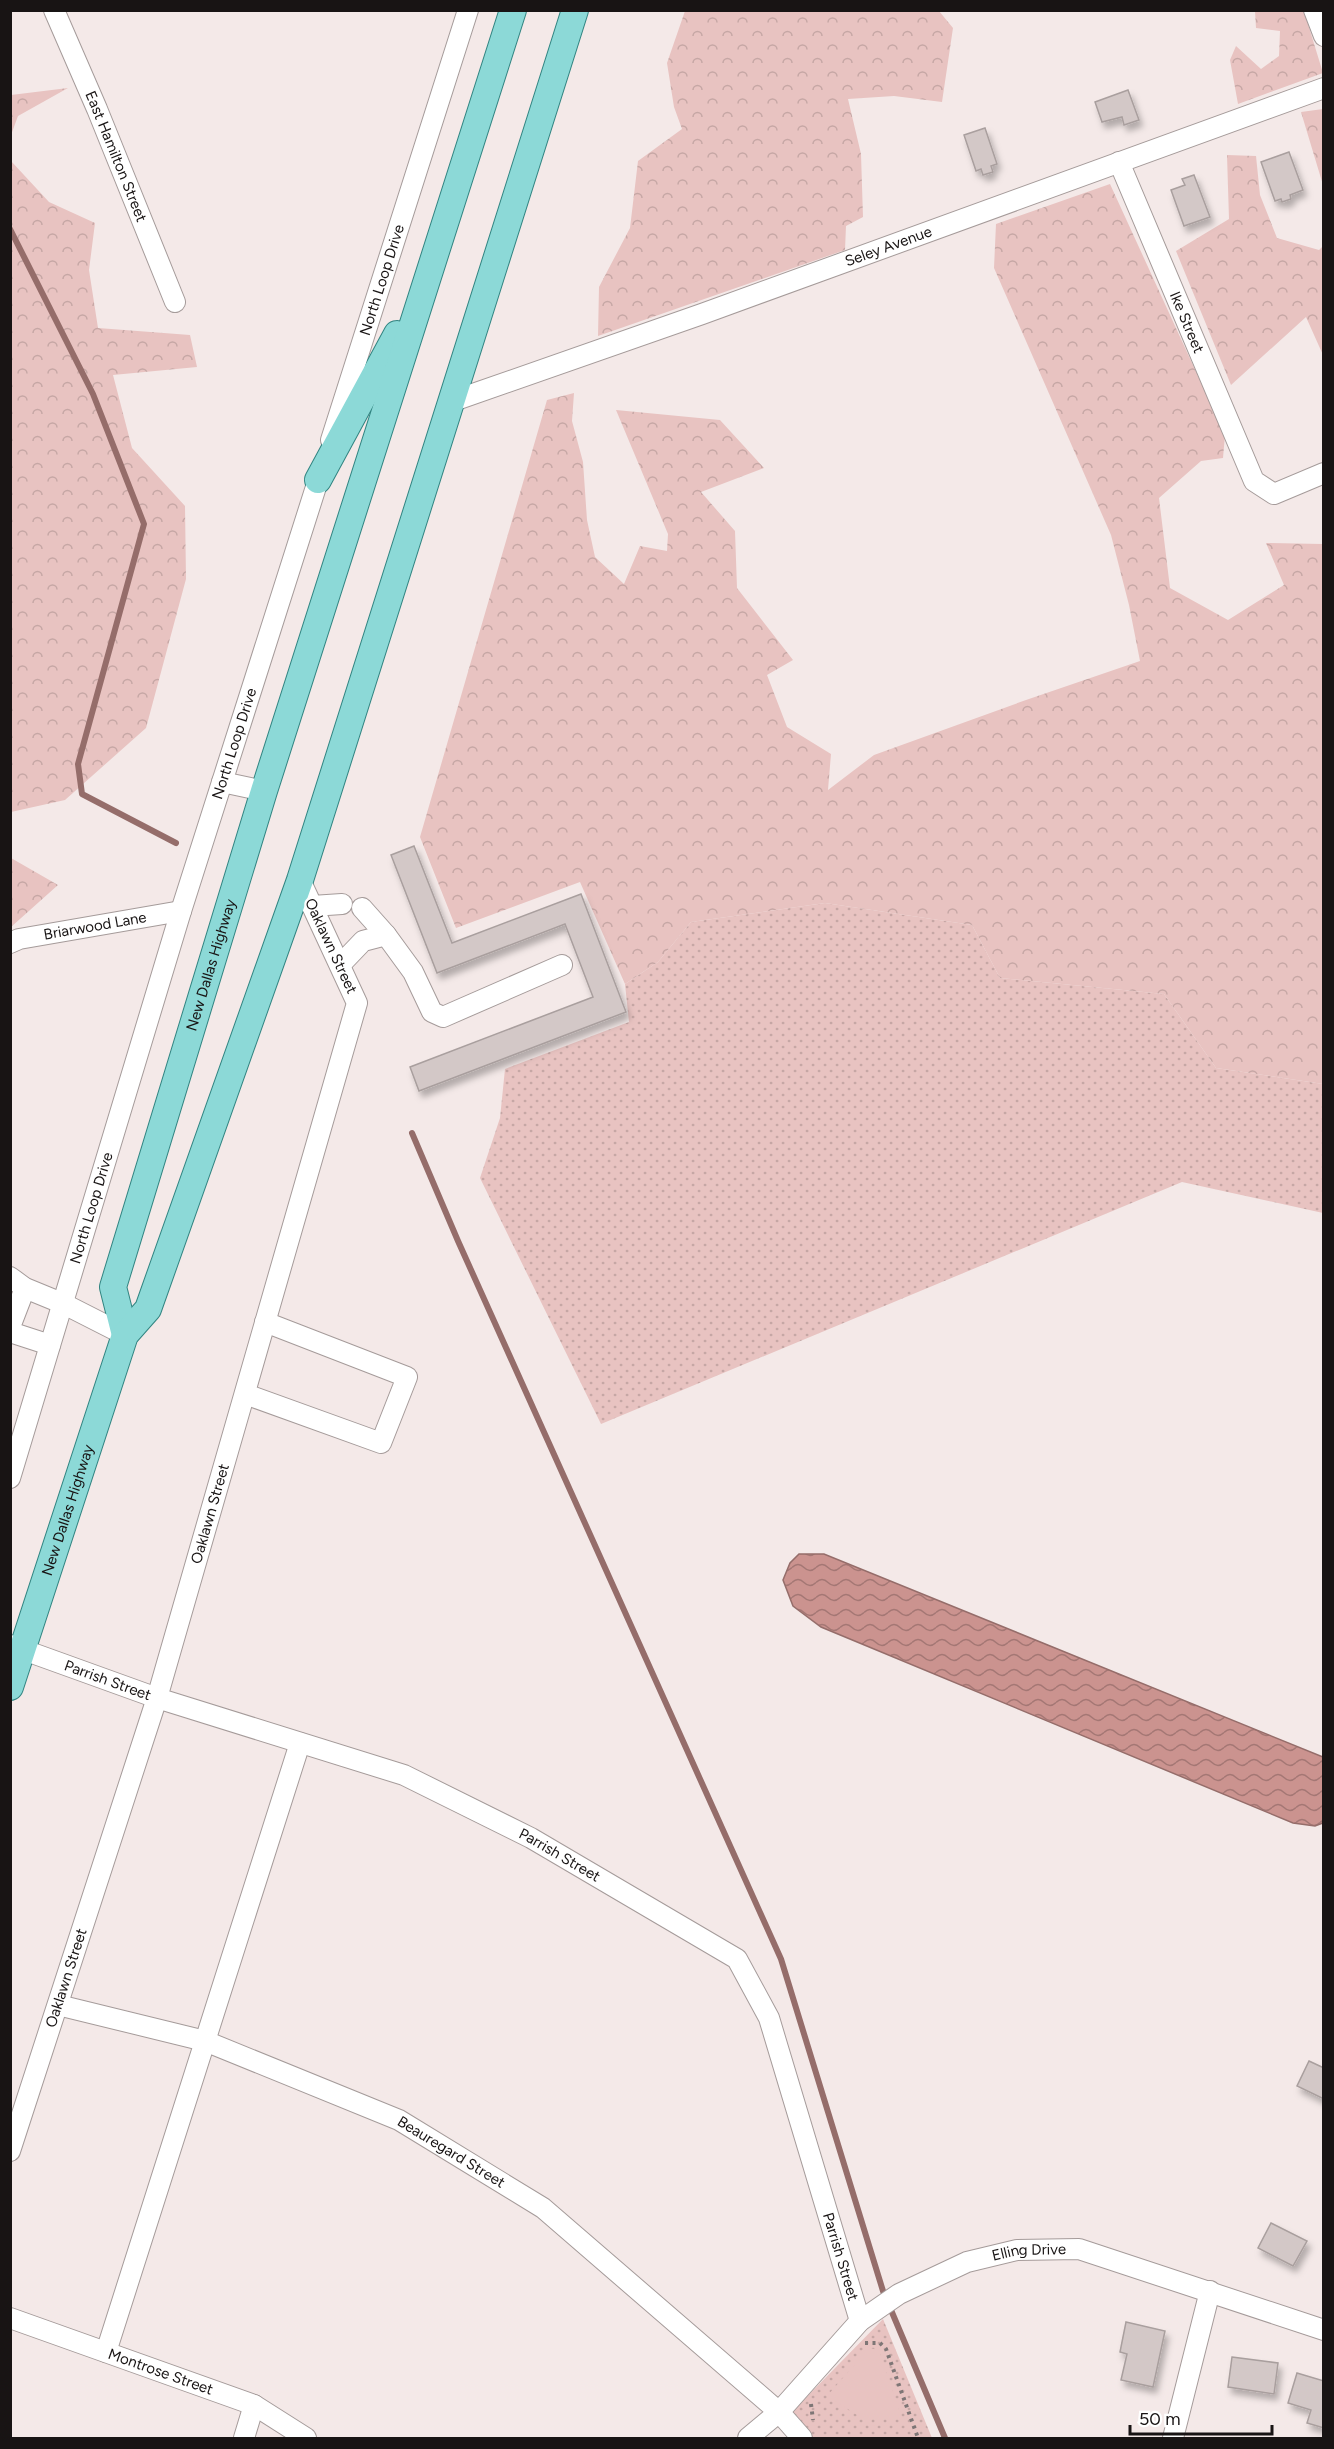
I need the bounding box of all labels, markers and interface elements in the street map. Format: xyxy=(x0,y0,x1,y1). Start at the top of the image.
street label: East Hamilton Street xyxy=(81,88,151,225)
street label: North Loop Drive xyxy=(356,222,408,338)
street label: Seley Avenue xyxy=(842,222,934,270)
street label: Ike Street xyxy=(1166,289,1208,356)
street label: North Loop Drive xyxy=(208,686,260,801)
street label: Oaklawn Street xyxy=(301,895,361,997)
street label: New Dallas Highway xyxy=(182,897,240,1033)
street label: Briarwood Lane xyxy=(42,908,148,944)
street label: North Loop Drive xyxy=(66,1150,117,1266)
street label: New Dallas Highway xyxy=(38,1442,98,1578)
street label: Oaklawn Street xyxy=(187,1461,233,1566)
street label: Parrish Street xyxy=(62,1656,154,1704)
street label: Parrish Street xyxy=(516,1824,604,1886)
street label: Oaklawn Street xyxy=(42,1926,91,2030)
street label: Beauregard Street xyxy=(394,2112,509,2192)
street label: Parrish Street xyxy=(819,2211,862,2303)
street label: Elling Drive xyxy=(990,2240,1066,2265)
street label: Montrose Street xyxy=(106,2345,216,2399)
scale bar xyxy=(1130,2398,1272,2436)
text: 50 m xyxy=(1139,2408,1181,2430)

